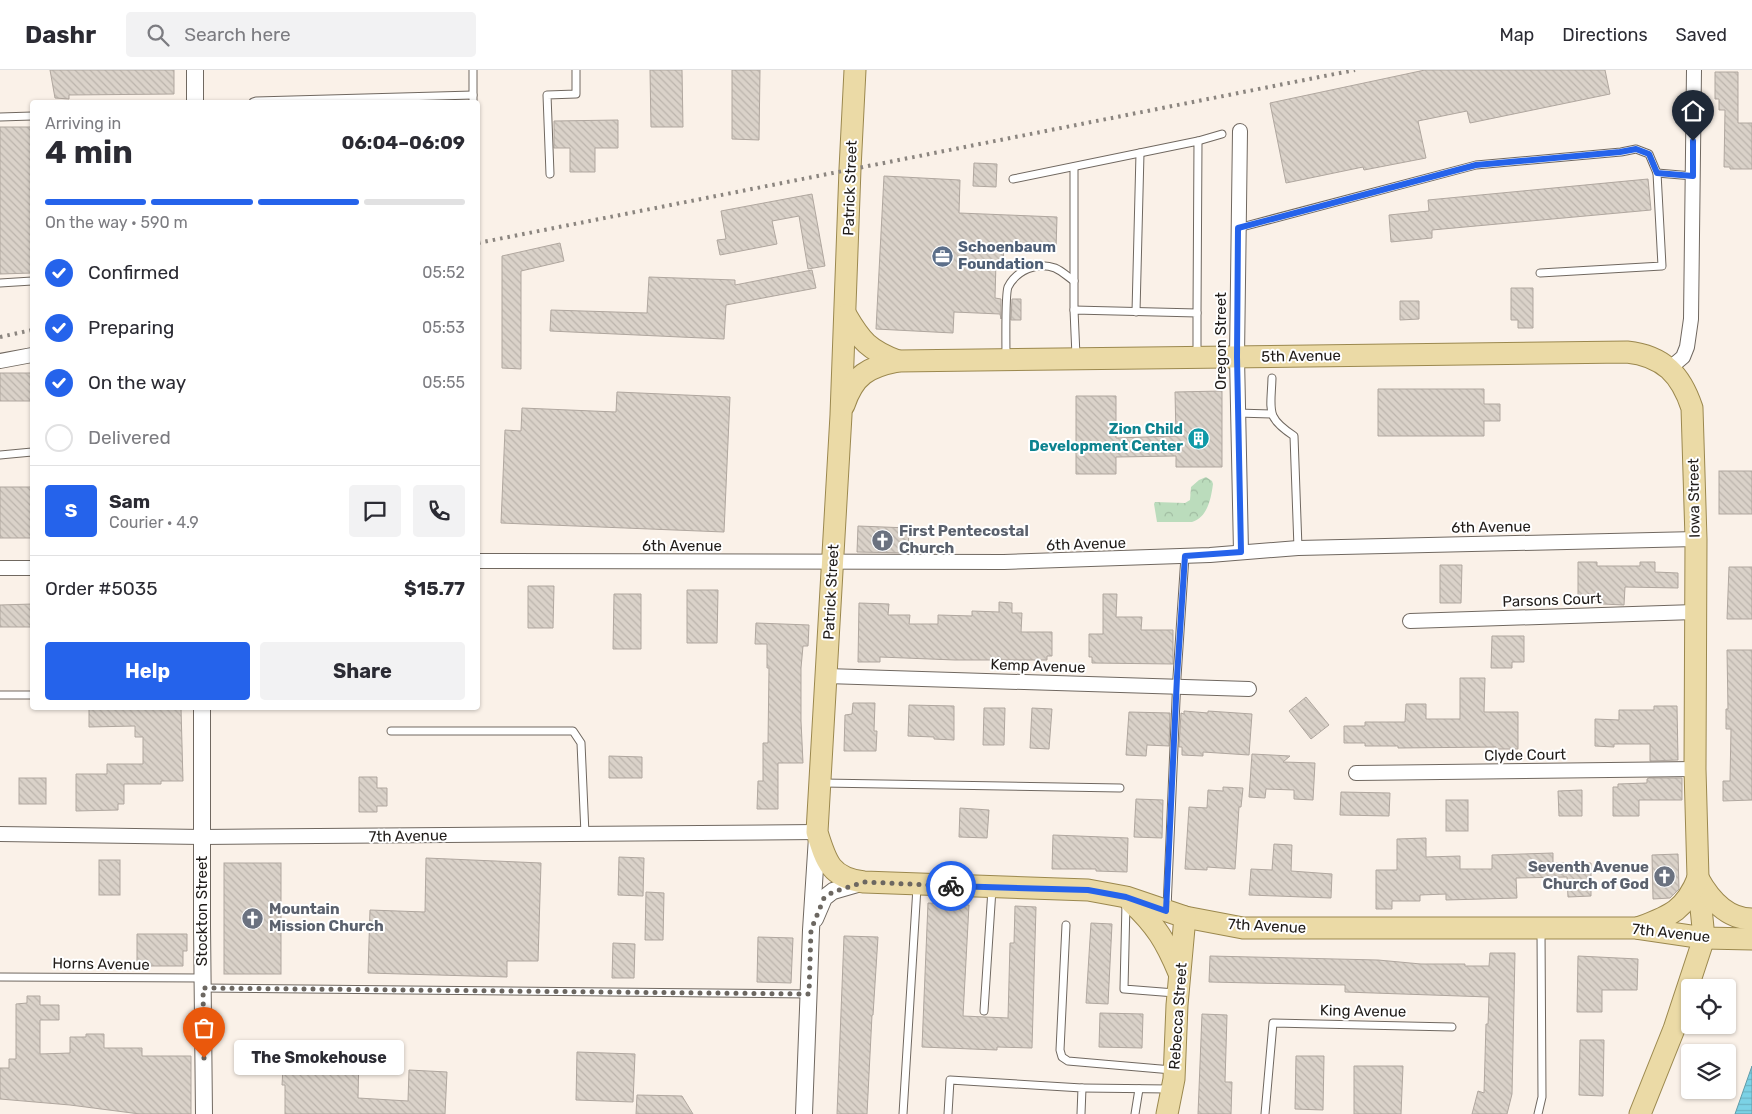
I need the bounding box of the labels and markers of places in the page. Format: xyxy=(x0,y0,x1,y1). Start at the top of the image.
pin xyxy=(1672,90,1714,141)
place label: Schoenbaum Foundation xyxy=(958,238,1056,273)
office icon: Schoenbaum Foundation xyxy=(930,244,954,268)
place label: Zion Child Development Center xyxy=(1029,420,1183,455)
building icon: Zion Child Development Center xyxy=(1187,426,1211,450)
place label: First Pentecostal Church xyxy=(899,522,1029,557)
church icon: First Pentecostal Church xyxy=(871,528,895,552)
place label: Seventh Avenue Church of God xyxy=(1528,858,1649,893)
church icon: Seventh Avenue Church of God xyxy=(1653,864,1677,888)
place label: Mountain Mission Church xyxy=(269,900,384,935)
church icon: Mountain Mission Church xyxy=(241,906,265,930)
pin xyxy=(183,1007,225,1058)
callout: The Smokehouse xyxy=(234,1040,404,1076)

